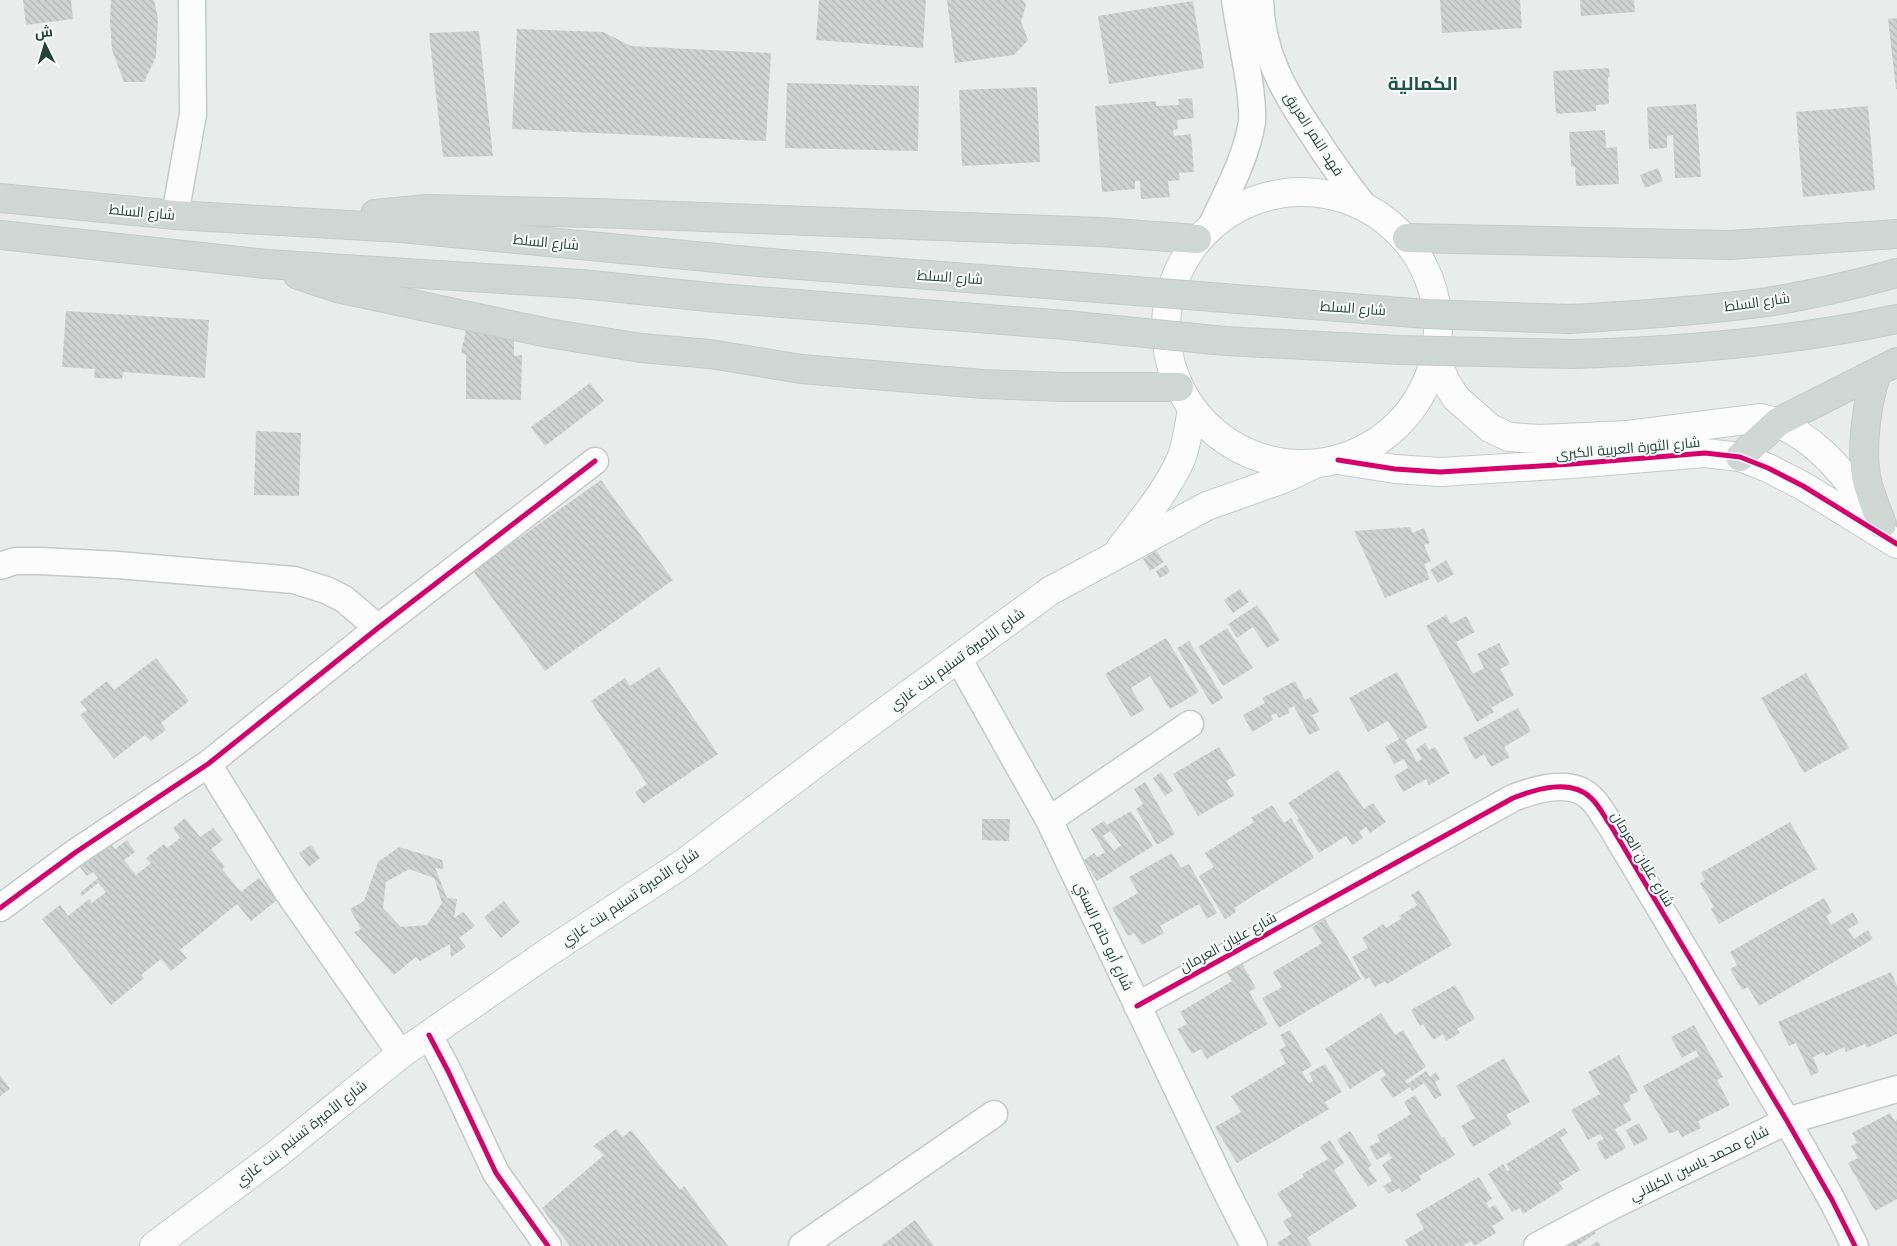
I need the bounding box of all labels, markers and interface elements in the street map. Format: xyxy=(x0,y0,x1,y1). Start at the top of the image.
north arrow xyxy=(20,20,70,70)
text: ش xyxy=(34,23,54,42)
district label: الكمالية xyxy=(1388,73,1458,94)
street label: فهد النمر العريق xyxy=(1280,89,1347,179)
street label: شارع السلط xyxy=(108,201,176,224)
street label: شارع السلط xyxy=(512,231,580,254)
street label: شارع السلط xyxy=(916,267,984,288)
street label: شارع السلط xyxy=(1723,289,1791,316)
street label: شارع السلط xyxy=(1319,298,1387,319)
street label: شارع الثورة العربية الكبرى xyxy=(1555,434,1701,463)
street label: شارع الأميرة تسنيم بنت غازي xyxy=(887,605,1030,716)
street label: شارع عليان العرمان xyxy=(1607,808,1678,910)
street label: شارع الأميرة تسنيم بنت غازي xyxy=(558,845,704,952)
street label: شارع أبو حاتم البستي xyxy=(1068,878,1137,995)
street label: شارع عليان العرمان xyxy=(1177,909,1280,976)
street label: شارع الأميرة تسنيم بنت غازي xyxy=(232,1077,372,1192)
street label: شارع محمد ياسين الكيلاني xyxy=(1627,1122,1773,1207)

